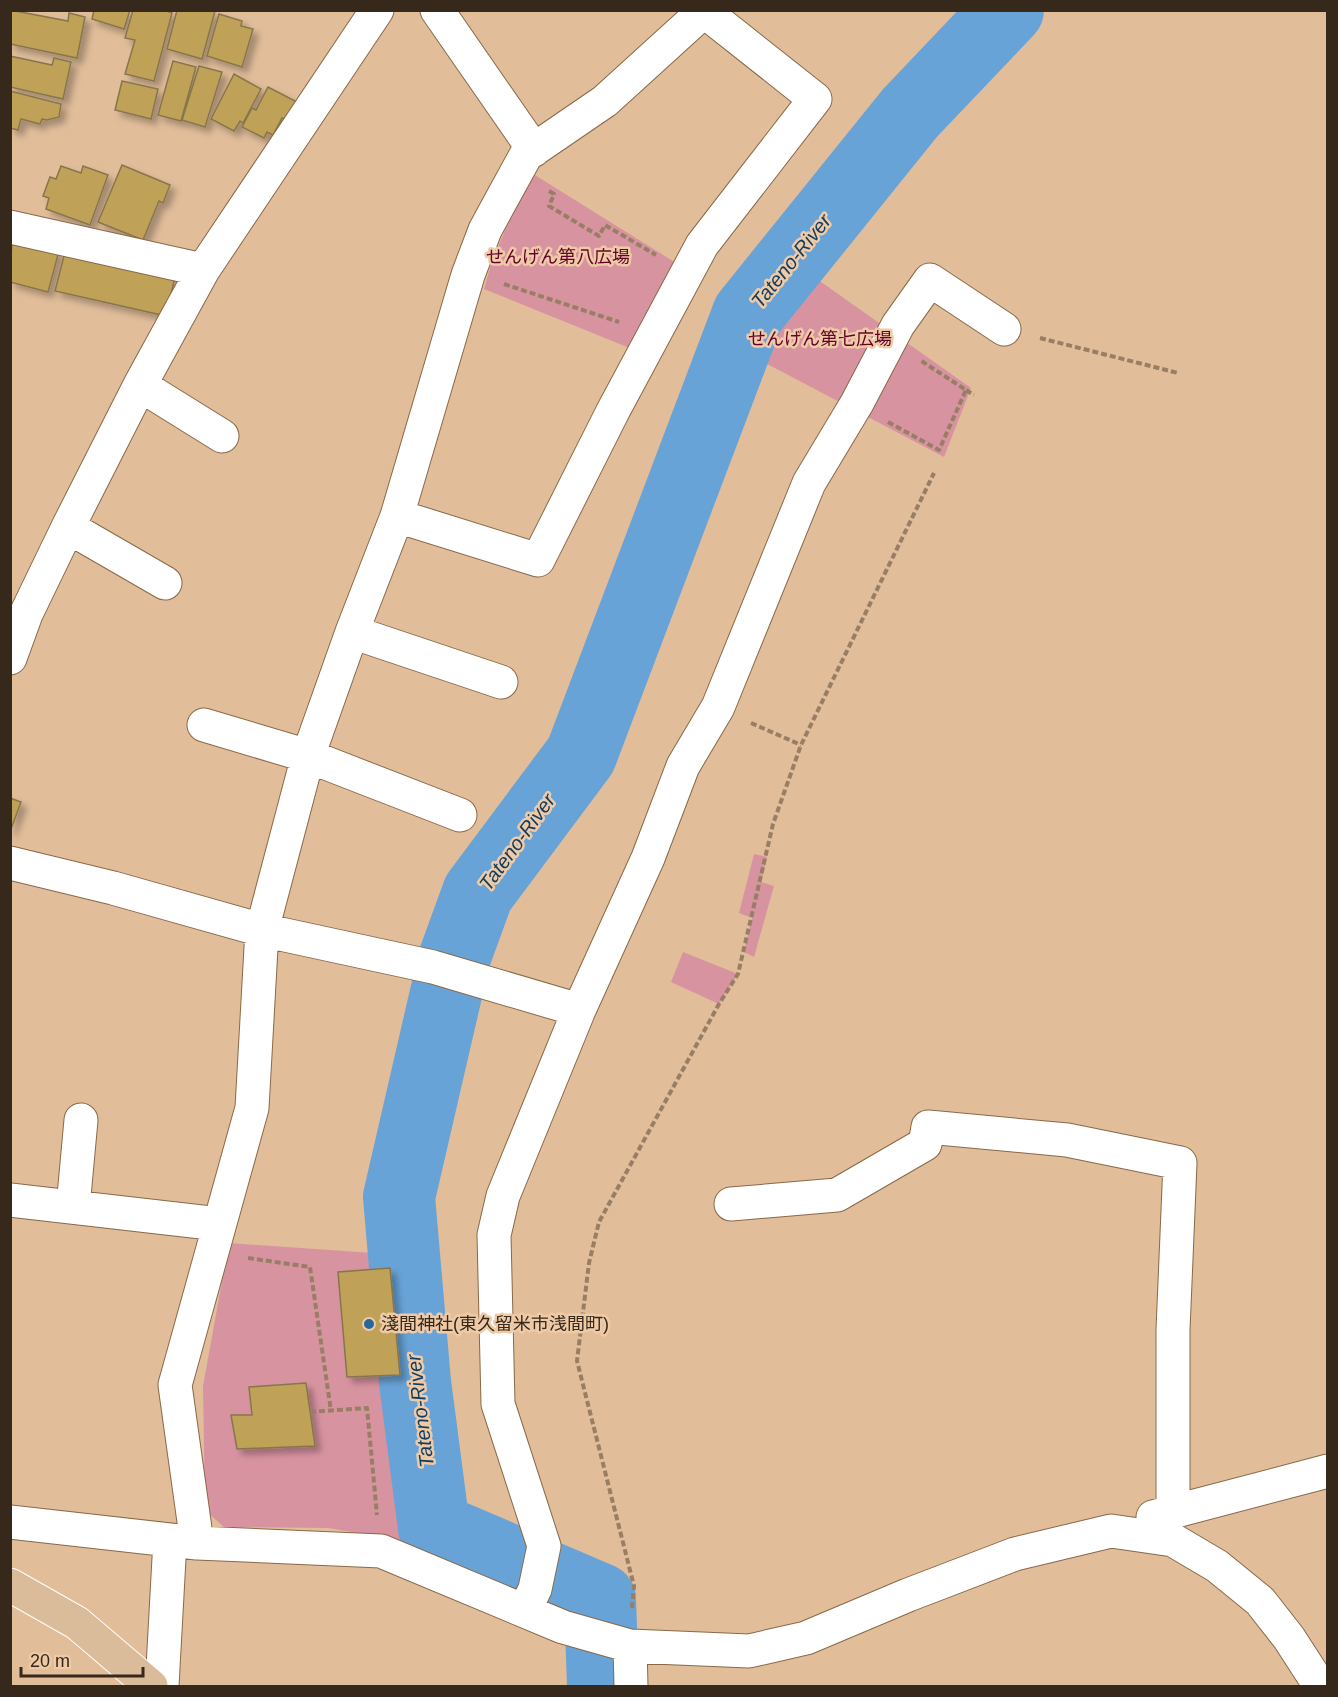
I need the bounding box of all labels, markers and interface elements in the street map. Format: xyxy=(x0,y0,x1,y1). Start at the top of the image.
water label: Tateno-River xyxy=(747,209,836,312)
park label: せんげん第八広場 xyxy=(486,247,630,267)
park label: せんげん第七広場 xyxy=(748,329,892,349)
water label: Tateno-River xyxy=(475,788,560,894)
place label: 淺間神社(東久留米市浅間町) xyxy=(381,1314,609,1334)
marker: 淺間神社(東久留米市浅間町) xyxy=(362,1317,376,1331)
water label: Tateno-River xyxy=(402,1352,438,1469)
scale bar xyxy=(21,1640,142,1678)
text: 20 m xyxy=(30,1651,70,1671)

